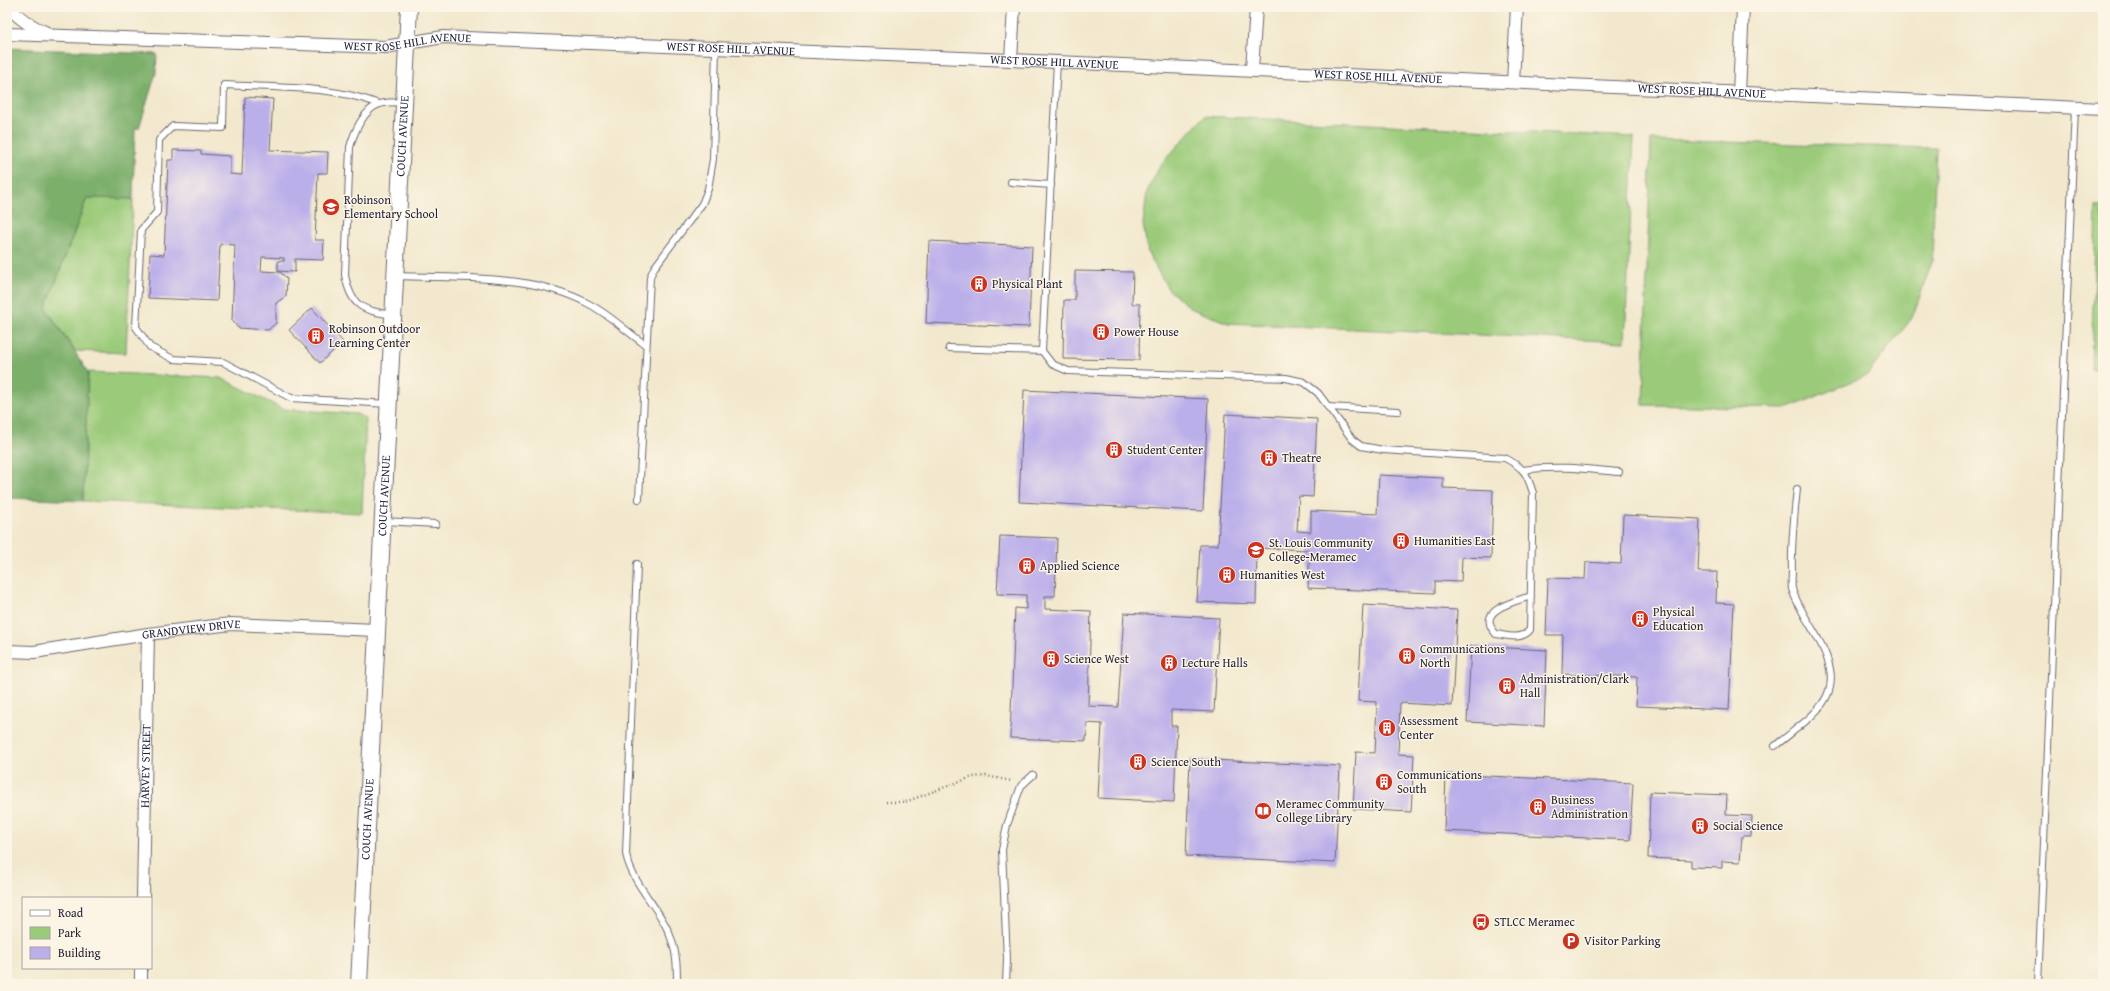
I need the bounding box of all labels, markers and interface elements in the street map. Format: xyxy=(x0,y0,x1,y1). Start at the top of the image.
street label: WEST ROSE HILL AVENUE xyxy=(343,28,472,55)
street label: WEST ROSE HILL AVENUE xyxy=(666,37,795,59)
street label: WEST ROSE HILL AVENUE xyxy=(990,50,1119,73)
street label: WEST ROSE HILL AVENUE xyxy=(1314,65,1443,87)
street label: WEST ROSE HILL AVENUE xyxy=(1637,79,1766,102)
street label: COUCH AVENUE xyxy=(391,95,412,177)
place label: Robinson Elementary School xyxy=(344,191,439,222)
school or university icon: Robinson Elementary School xyxy=(321,197,341,217)
building icon: Physical Plant xyxy=(969,274,989,294)
place label: Physical Plant xyxy=(992,275,1064,292)
place label: Robinson Outdoor Learning Center xyxy=(329,320,420,351)
building icon: Power House xyxy=(1091,322,1111,342)
place label: Power House xyxy=(1114,323,1179,340)
building icon: Robinson Outdoor Learning Center xyxy=(306,326,326,346)
building icon: Student Center xyxy=(1104,440,1124,460)
place label: Student Center xyxy=(1127,441,1203,458)
building icon: Theatre xyxy=(1259,448,1279,468)
place label: Theatre xyxy=(1282,449,1322,466)
street label: COUCH AVENUE xyxy=(373,455,394,537)
building icon: Humanities East xyxy=(1391,531,1411,551)
place label: Humanities East xyxy=(1414,532,1496,549)
place label: St. Louis Community College-Meramec xyxy=(1269,534,1373,565)
school or university icon: St. Louis Community College-Meramec xyxy=(1246,540,1266,560)
building icon: Applied Science xyxy=(1017,556,1037,576)
place label: Applied Science xyxy=(1040,557,1120,574)
building icon: Humanities West xyxy=(1217,565,1237,585)
place label: Humanities West xyxy=(1240,566,1326,583)
place label: Physical Education xyxy=(1653,603,1704,634)
building icon: Physical Education xyxy=(1630,609,1650,629)
street label: GRANDVIEW DRIVE xyxy=(141,615,241,643)
place label: Communications North xyxy=(1420,640,1505,671)
building icon: Communications North xyxy=(1397,646,1417,666)
building icon: Science West xyxy=(1041,649,1061,669)
place label: Science West xyxy=(1064,650,1130,667)
building icon: Lecture Halls xyxy=(1159,653,1179,673)
place label: Lecture Halls xyxy=(1182,654,1248,671)
place label: Administration/Clark Hall xyxy=(1520,670,1630,701)
building icon: Administration/Clark Hall xyxy=(1497,676,1517,696)
place label: Assessment Center xyxy=(1400,712,1459,743)
building icon: Assessment Center xyxy=(1377,718,1397,738)
street label: HARVEY STREET xyxy=(136,724,154,808)
building icon: Science South xyxy=(1128,752,1148,772)
place label: Science South xyxy=(1151,753,1221,770)
place label: Communications South xyxy=(1397,766,1482,797)
building icon: Communications South xyxy=(1374,772,1394,792)
street label: COUCH AVENUE xyxy=(356,778,377,860)
place label: Business Administration xyxy=(1551,791,1628,822)
place label: Meramec Community College Library xyxy=(1276,795,1384,826)
building icon: Business Administration xyxy=(1528,797,1548,817)
library icon: Meramec Community College Library xyxy=(1253,801,1273,821)
building icon: Social Science xyxy=(1690,816,1710,836)
place label: Social Science xyxy=(1713,817,1784,834)
legend xyxy=(22,897,152,969)
text: Road xyxy=(58,904,84,921)
bus stop icon: STLCC Meramec xyxy=(1471,912,1491,932)
place label: STLCC Meramec xyxy=(1494,913,1576,930)
text: Park xyxy=(58,924,82,941)
parking icon: Visitor Parking xyxy=(1561,931,1581,951)
place label: Visitor Parking xyxy=(1584,932,1661,949)
text: Building xyxy=(58,944,101,961)

